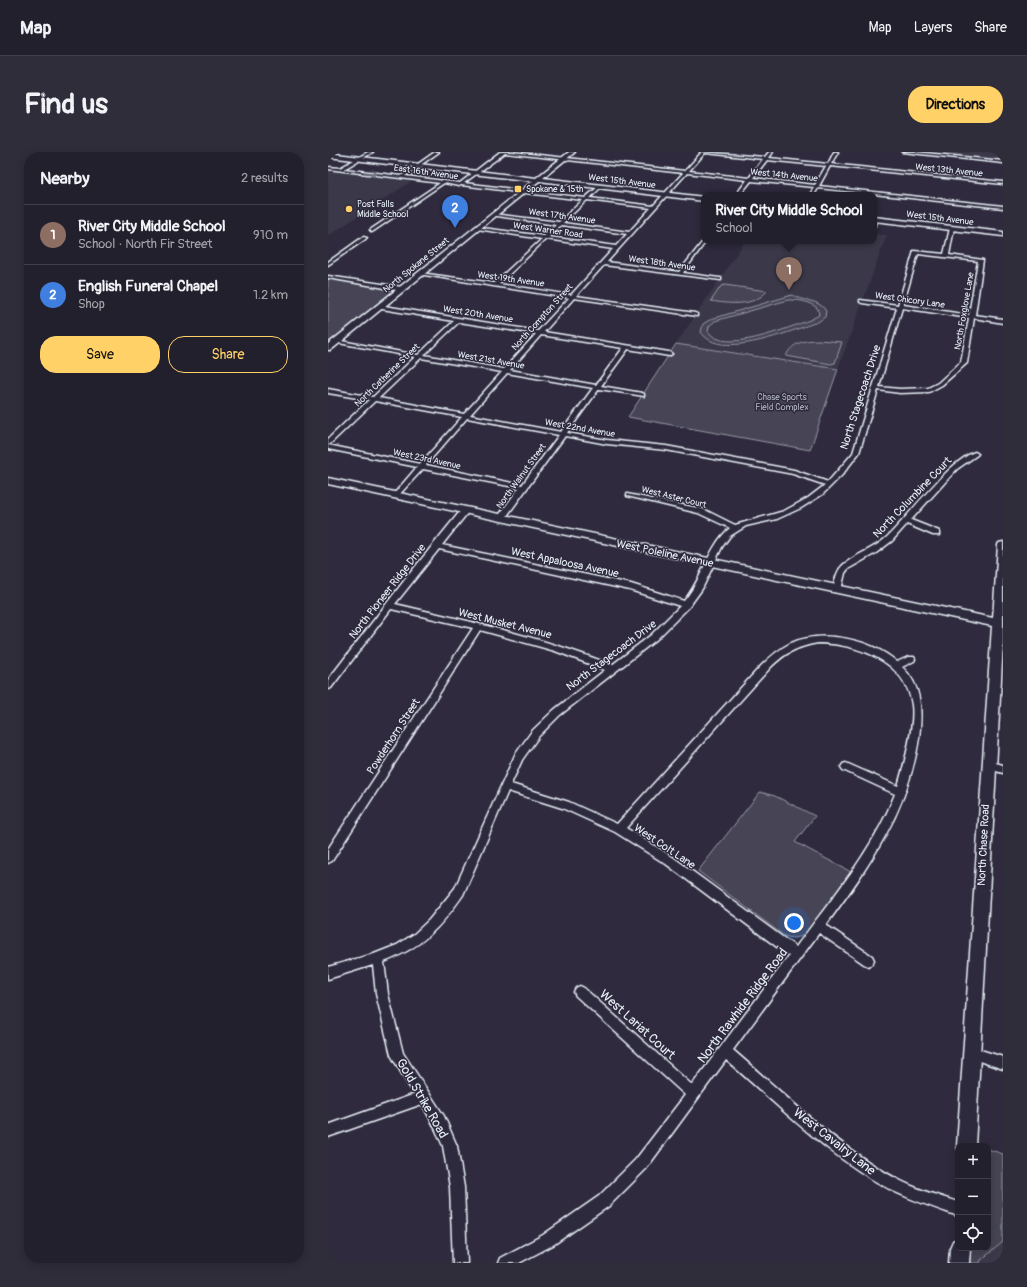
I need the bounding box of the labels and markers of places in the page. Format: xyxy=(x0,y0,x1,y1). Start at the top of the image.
marker: Spokane & 15th xyxy=(513,184,523,194)
place label: Spokane & 15th xyxy=(526,184,583,195)
pin: 2 xyxy=(442,195,468,228)
place label: Post Falls Middle School xyxy=(357,199,408,220)
marker: Post Falls Middle School xyxy=(344,204,354,214)
pin: 1 xyxy=(776,257,802,290)

